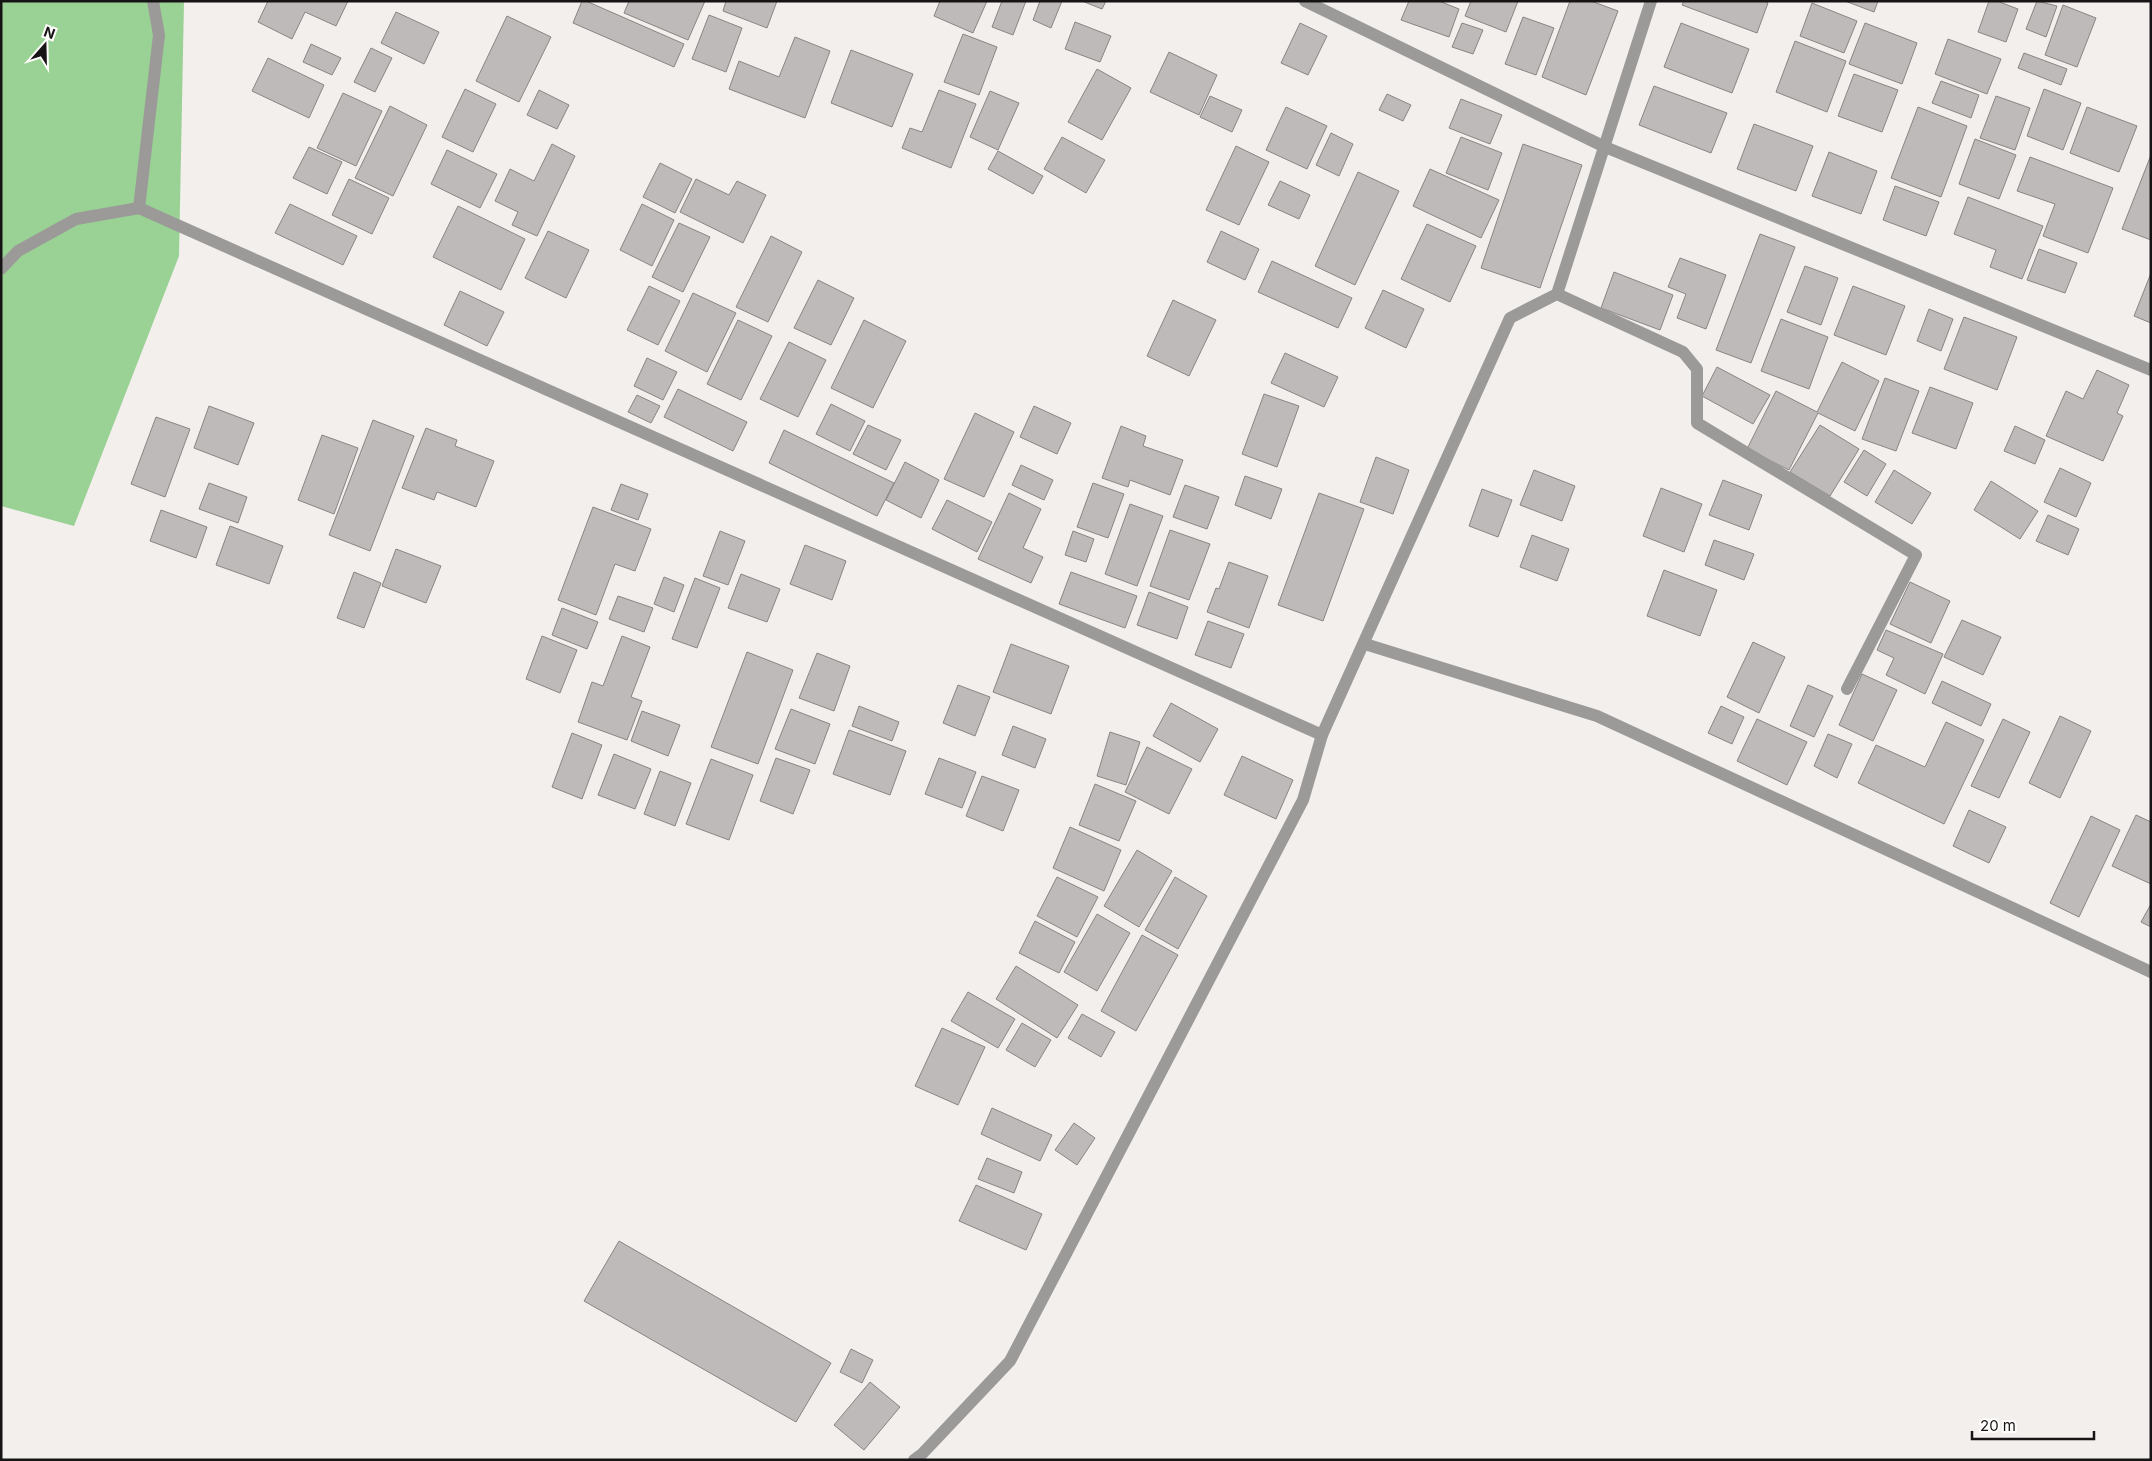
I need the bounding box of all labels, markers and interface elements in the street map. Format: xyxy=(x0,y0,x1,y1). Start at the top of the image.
north arrow xyxy=(20,20,70,70)
text: N xyxy=(42,23,58,42)
scale bar xyxy=(1972,1408,2094,1440)
text: 20 m xyxy=(1980,1416,2016,1435)

